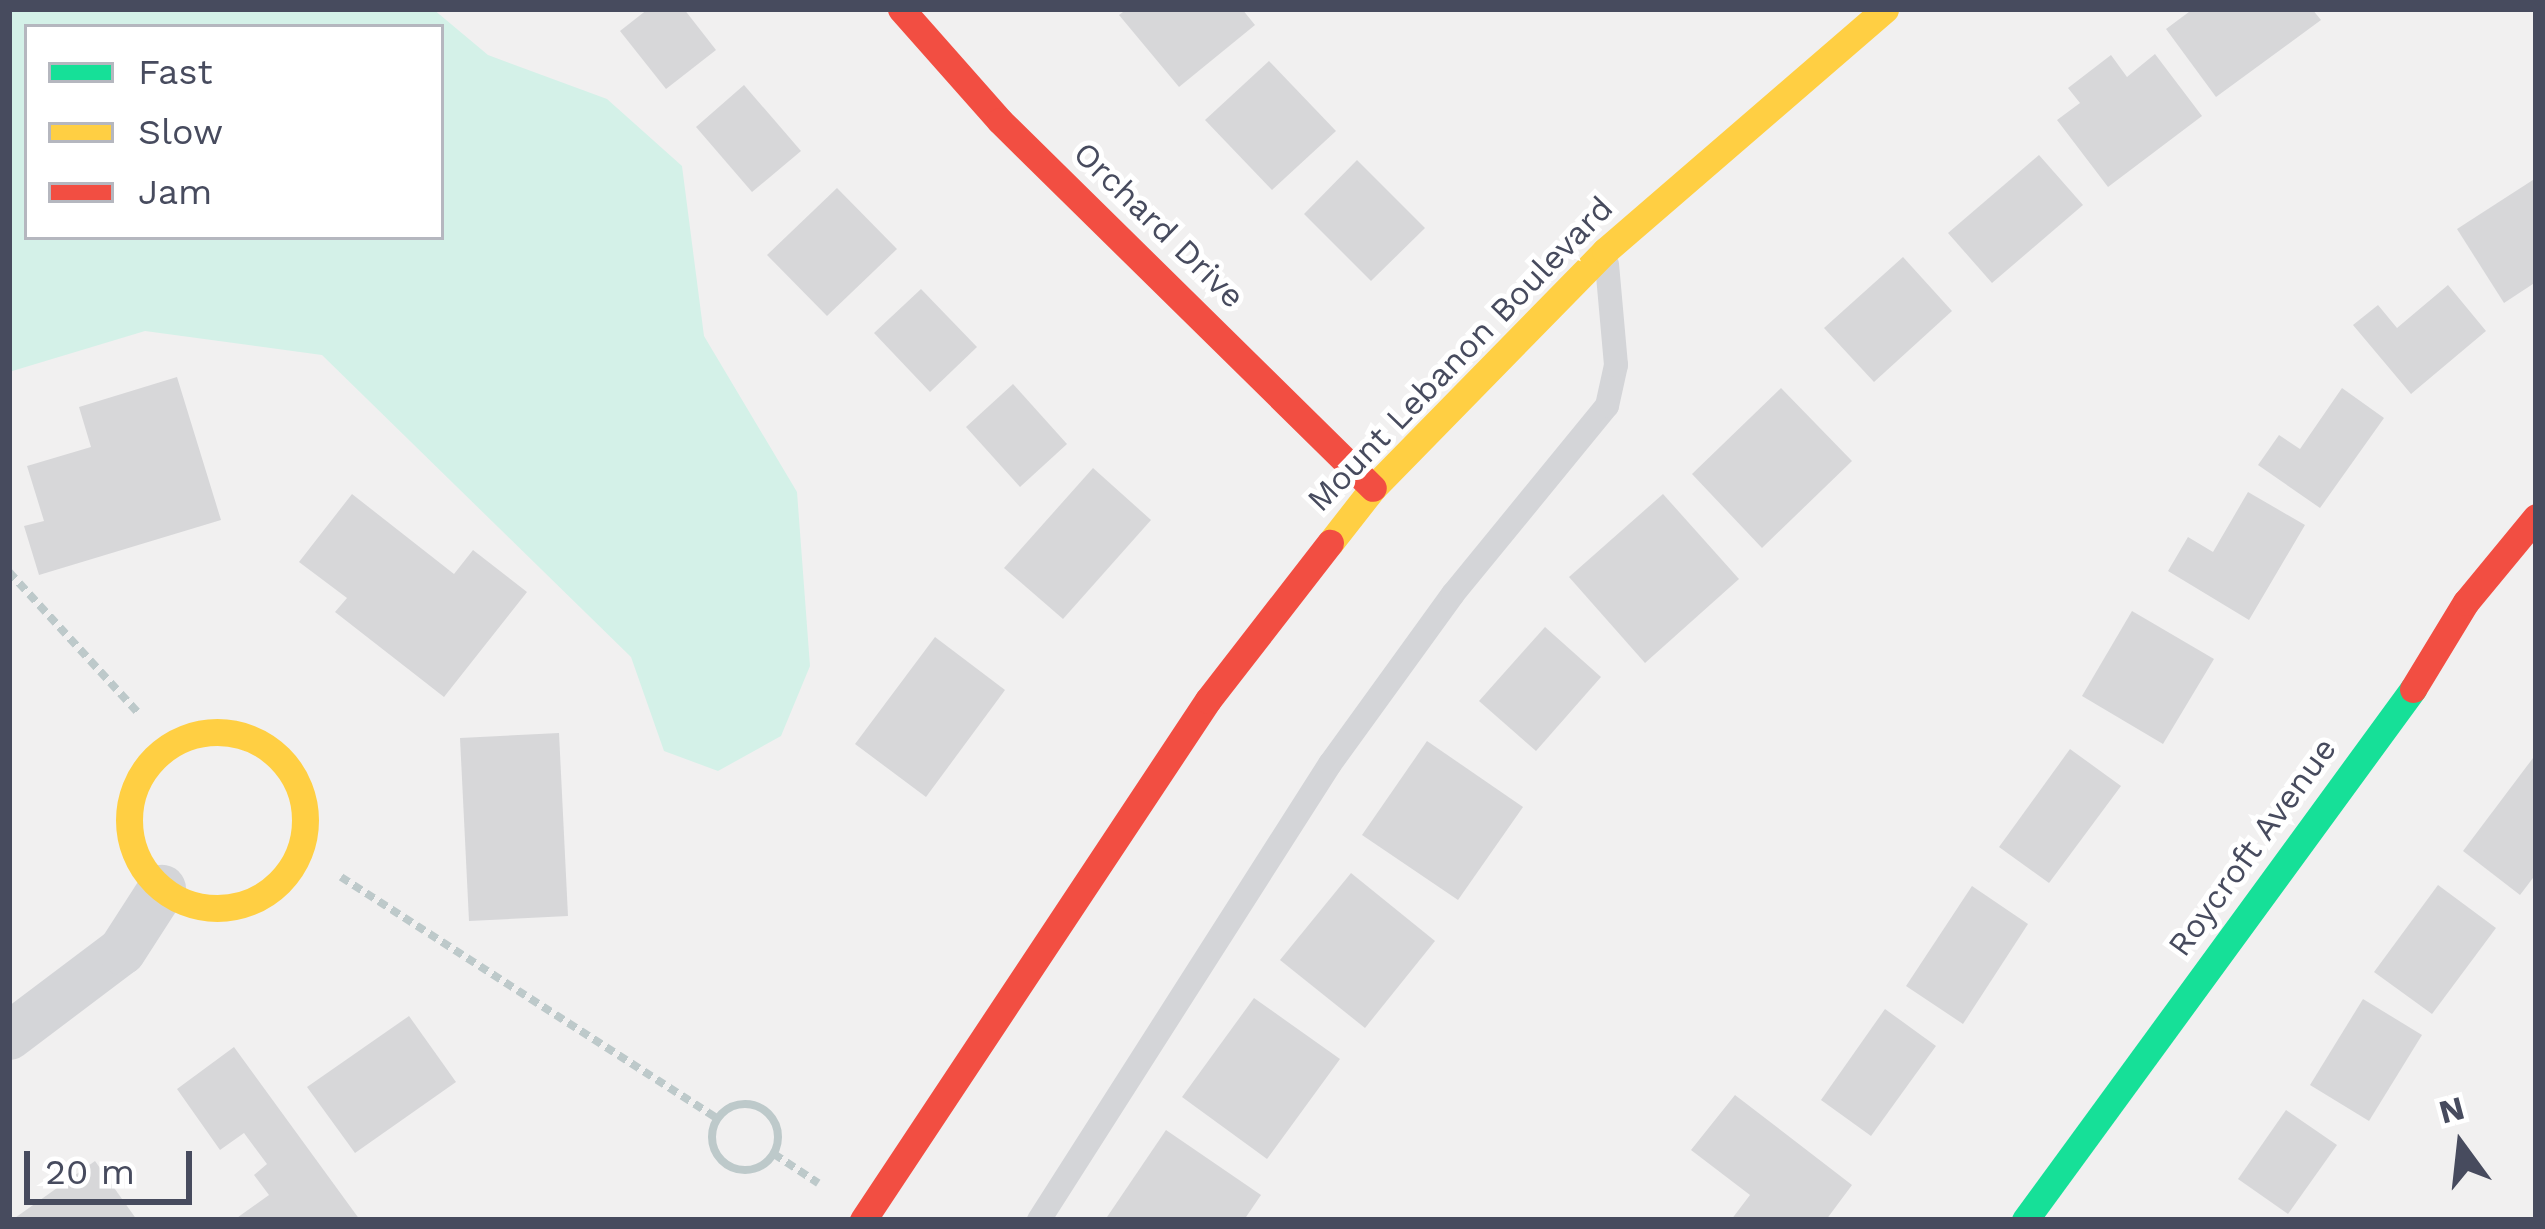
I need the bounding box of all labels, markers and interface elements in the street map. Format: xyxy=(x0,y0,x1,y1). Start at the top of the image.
legend xyxy=(24,24,444,240)
text: Fast xyxy=(138,51,213,93)
text: Slow xyxy=(138,111,223,153)
street label: Orchard Drive xyxy=(1065,134,1253,316)
text: Jam xyxy=(138,171,212,213)
street label: Mount Lebanon Boulevard xyxy=(1299,188,1621,520)
street label: Roycroft Avenue xyxy=(2159,729,2345,965)
north arrow xyxy=(2401,1085,2521,1205)
text: N xyxy=(2435,1088,2468,1132)
scale bar xyxy=(30,1127,198,1201)
text: 20 m xyxy=(45,1151,135,1193)

